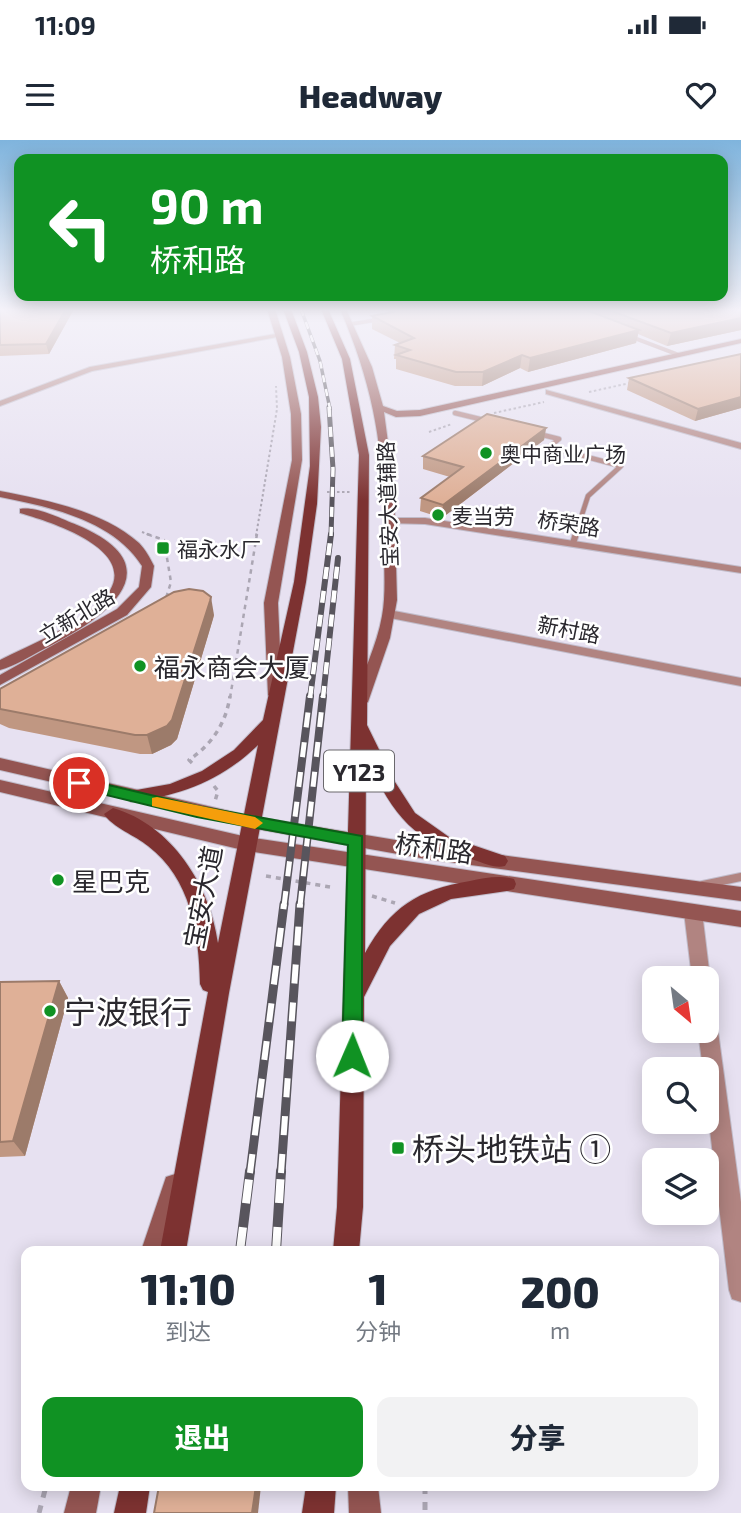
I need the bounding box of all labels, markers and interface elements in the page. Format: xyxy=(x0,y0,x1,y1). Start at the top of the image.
text: 11:09 xyxy=(35,9,96,40)
icon: menu xyxy=(21,76,59,114)
text: Headway xyxy=(299,76,442,114)
icon: heart xyxy=(682,76,720,114)
text: 90 m xyxy=(150,175,264,234)
icon: left xyxy=(35,182,126,273)
text: 桥和路 xyxy=(150,240,246,278)
street label: 宝安大道辅路 xyxy=(372,441,402,567)
place label: 奥中商业广场 xyxy=(500,441,626,466)
marker: 奥中商业广场 xyxy=(478,445,494,461)
place label: 麦当劳 xyxy=(452,503,515,528)
street label: 桥荣路 xyxy=(536,506,602,540)
marker: 麦当劳 xyxy=(430,507,446,523)
place label: 福永水厂 xyxy=(177,536,261,561)
marker: 福永水厂 xyxy=(155,540,171,556)
street label: 立新北路 xyxy=(34,583,118,647)
street label: 新村路 xyxy=(536,611,602,647)
place label: 福永商会大厦 xyxy=(154,651,310,682)
marker: 福永商会大厦 xyxy=(132,658,148,674)
road number: Y123 xyxy=(324,750,394,792)
pin xyxy=(49,753,109,813)
icon: arrive xyxy=(60,764,98,802)
street label: 桥和路 xyxy=(393,826,475,868)
street label: 宝安大道 xyxy=(177,843,227,951)
place label: 星巴克 xyxy=(72,865,150,896)
marker: 星巴克 xyxy=(50,872,66,888)
north arrow xyxy=(642,966,719,1043)
map controls xyxy=(642,966,719,1225)
place label: 宁波银行 xyxy=(64,992,192,1030)
marker: 宁波银行 xyxy=(42,1003,58,1019)
position arrow xyxy=(315,1019,389,1093)
button: search xyxy=(642,1057,719,1134)
place label: 桥头地铁站 ① xyxy=(412,1129,611,1167)
marker: 桥头地铁站 ① xyxy=(390,1140,406,1156)
button: layers xyxy=(642,1148,719,1225)
text: 11:10 xyxy=(140,1263,236,1313)
text: 1 xyxy=(369,1263,388,1313)
text: 200 xyxy=(520,1266,600,1316)
text: m xyxy=(550,1316,570,1344)
text: 到达 xyxy=(165,1317,211,1345)
text: 分钟 xyxy=(355,1317,401,1345)
button: 退出 xyxy=(42,1397,363,1477)
button: 分享 xyxy=(377,1397,698,1477)

